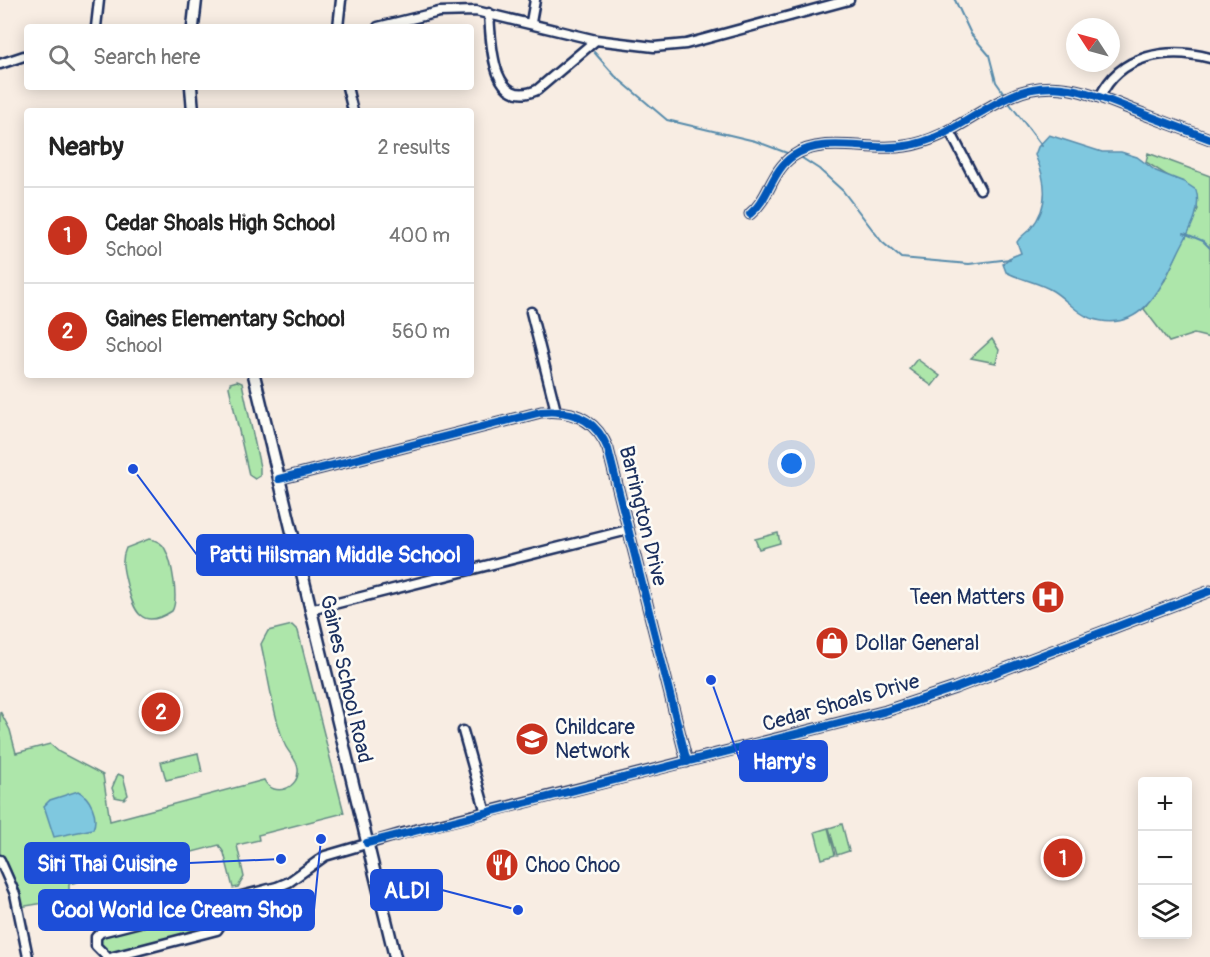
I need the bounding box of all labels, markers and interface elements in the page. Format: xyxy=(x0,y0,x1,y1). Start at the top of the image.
north arrow xyxy=(1066,18,1120,72)
search box xyxy=(24,24,474,90)
icon: search xyxy=(45,41,78,74)
text: Search here xyxy=(93,43,200,71)
text: Nearby xyxy=(48,131,124,163)
text: 2 results xyxy=(378,135,450,160)
text: Cedar Shoals High School xyxy=(105,209,336,237)
text: 1 xyxy=(64,223,71,248)
text: 400 m xyxy=(389,223,450,248)
text: School xyxy=(105,237,162,262)
text: Gaines Elementary School xyxy=(105,305,345,333)
text: 2 xyxy=(62,319,73,344)
text: 560 m xyxy=(392,319,450,344)
text: School xyxy=(105,333,162,358)
street label: Barrington Drive xyxy=(613,443,674,589)
your location xyxy=(777,449,806,478)
callout: Patti Hilsman Middle School xyxy=(197,535,473,575)
text: Patti Hilsman Middle School xyxy=(209,541,461,569)
hospital icon: Teen Matters xyxy=(1030,579,1066,615)
place label: Teen Matters xyxy=(909,584,1026,611)
street label: Gaines School Road xyxy=(314,592,378,766)
shop icon: Dollar General xyxy=(814,625,850,661)
place label: Dollar General xyxy=(855,630,980,657)
street label: Cedar Shoals Drive xyxy=(759,667,923,738)
pin: 2 xyxy=(142,690,180,734)
place label: Childcare Network xyxy=(555,714,636,765)
school or university icon: Childcare Network xyxy=(514,721,550,757)
callout: Harry's xyxy=(740,741,827,781)
text: Harry's xyxy=(752,748,816,776)
map controls xyxy=(1138,777,1192,939)
button: + xyxy=(1138,777,1192,831)
button: − xyxy=(1138,831,1192,885)
pin: 1 xyxy=(1044,836,1082,880)
callout: Siri Thai Cuisine xyxy=(25,843,189,883)
restaurant icon: Choo Choo xyxy=(484,847,520,883)
text: Siri Thai Cuisine xyxy=(37,850,178,878)
place label: Choo Choo xyxy=(525,852,620,879)
callout: ALDI xyxy=(371,870,442,910)
text: ALDI xyxy=(384,877,430,905)
button: layers xyxy=(1138,885,1192,939)
callout: Cool World Ice Cream Shop xyxy=(39,890,314,930)
text: Cool World Ice Cream Shop xyxy=(51,896,303,924)

